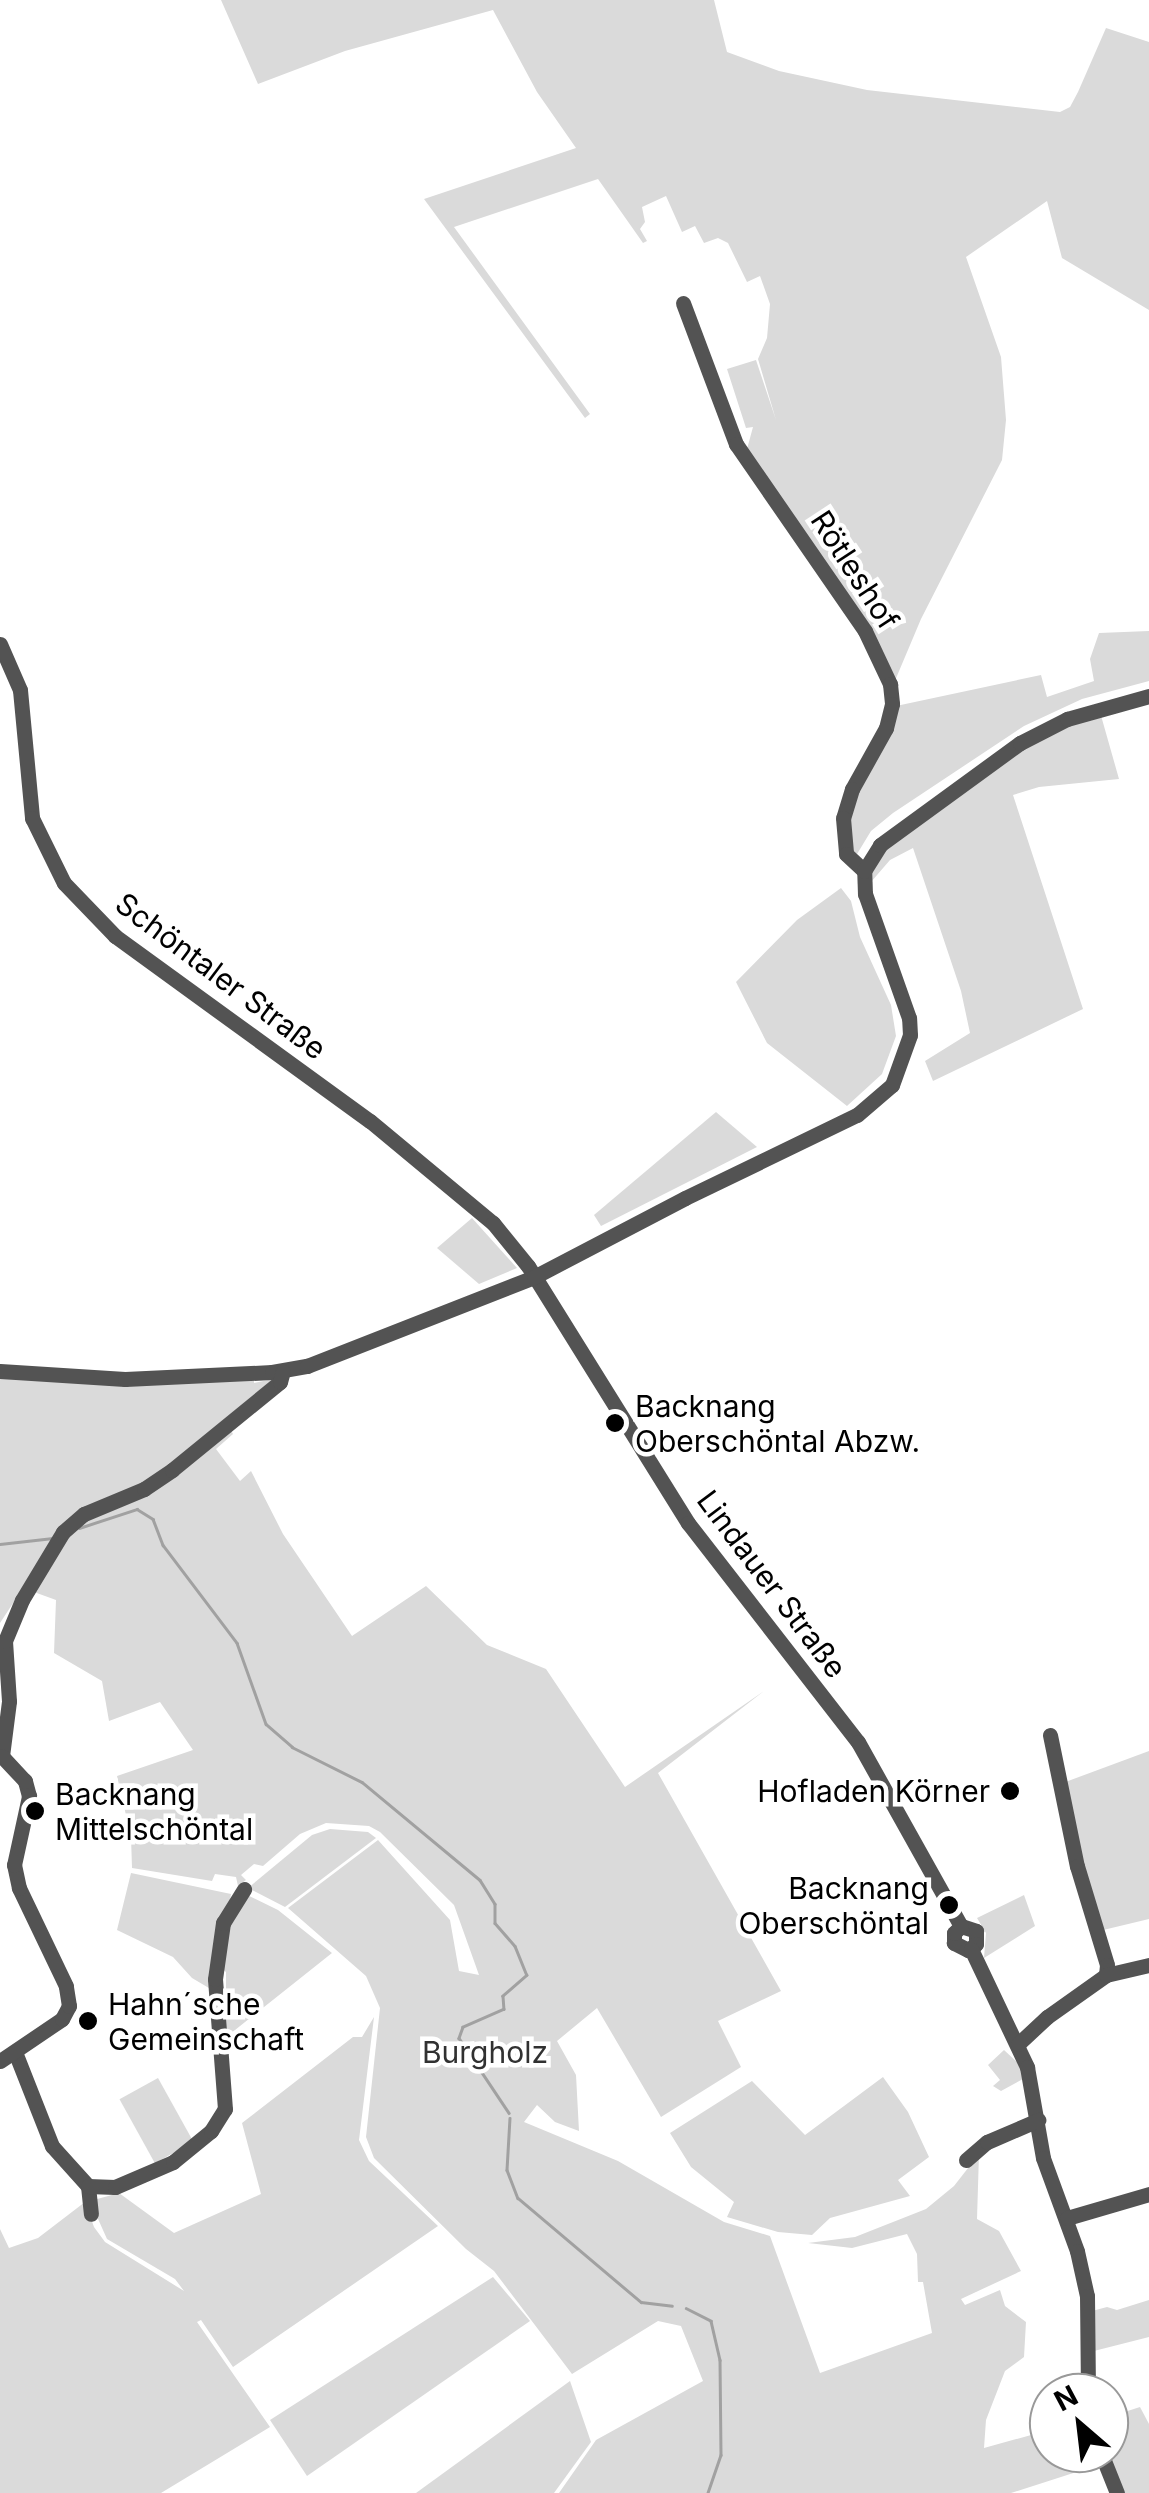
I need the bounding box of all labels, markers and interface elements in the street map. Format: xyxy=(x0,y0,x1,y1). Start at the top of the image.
street label: Rötleshof xyxy=(803,504,907,636)
street label: Schöntaler Straße xyxy=(109,885,333,1067)
place label: Backnang Oberschöntal Abzw. xyxy=(635,1388,920,1458)
marker: Backnang Oberschöntal Abzw. xyxy=(604,1412,626,1434)
street label: Lindauer Straße xyxy=(690,1483,854,1685)
place label: Hofladen Körner xyxy=(757,1773,990,1809)
place label: Backnang Mittelschöntal xyxy=(55,1776,253,1846)
marker: Hofladen Körner xyxy=(999,1780,1021,1802)
marker: Backnang Mittelschöntal xyxy=(24,1800,46,1822)
place label: Backnang Oberschöntal xyxy=(738,1870,929,1940)
marker: Backnang Oberschöntal xyxy=(938,1894,960,1916)
place label: Hahn´sche Gemeinschaft xyxy=(108,1986,304,2056)
marker: Hahn´sche Gemeinschaft xyxy=(77,2010,99,2032)
park label: Burgholz xyxy=(422,2034,548,2070)
north arrow xyxy=(1029,2373,1129,2473)
text: N xyxy=(1048,2378,1083,2418)

